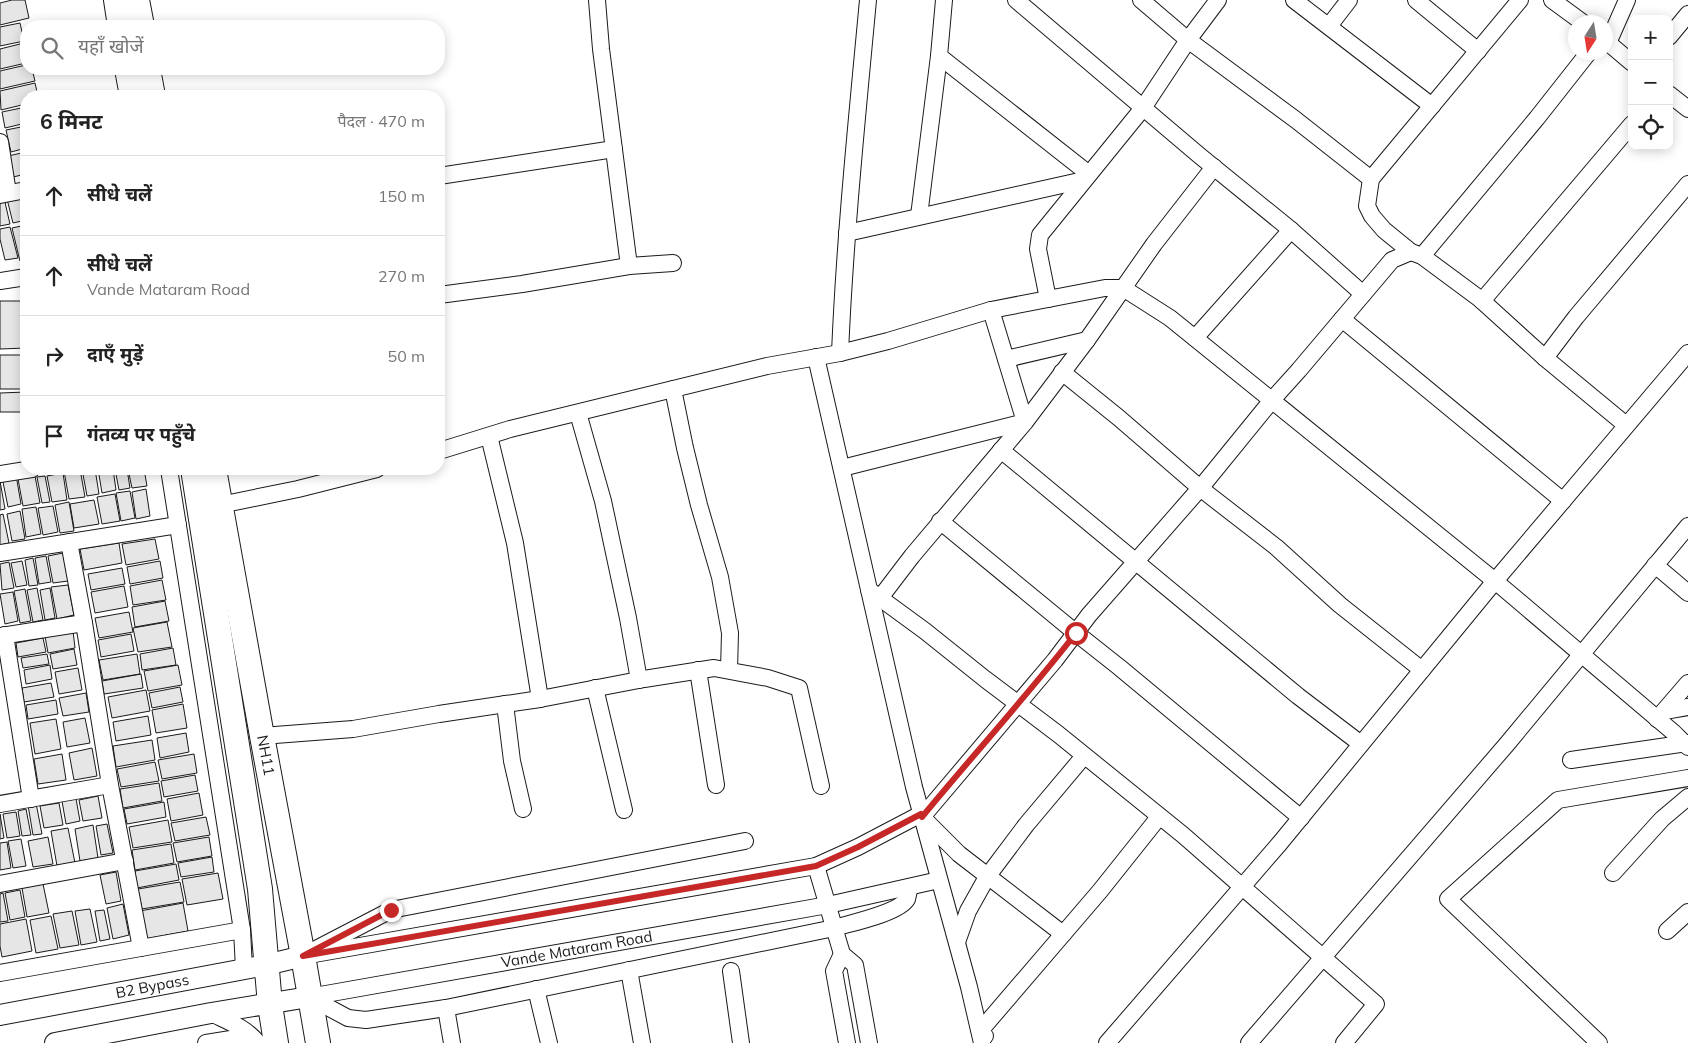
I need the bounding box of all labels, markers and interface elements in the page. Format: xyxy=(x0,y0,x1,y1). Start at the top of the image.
north arrow xyxy=(1568,15,1613,60)
map controls xyxy=(1628,15,1673,150)
button: + xyxy=(1628,15,1673,60)
search box xyxy=(20,20,445,75)
icon: search xyxy=(38,34,66,62)
text: यहाँ खोजें xyxy=(78,34,144,58)
button: − xyxy=(1628,60,1673,105)
button: locate xyxy=(1628,105,1673,150)
text: 6 मिनट xyxy=(40,108,102,134)
text: पैदल · 470 m xyxy=(337,111,425,131)
icon: ahead xyxy=(40,182,68,210)
text: सीधे चलें xyxy=(87,182,152,206)
text: 150 m xyxy=(378,186,425,206)
text: सीधे चलें xyxy=(87,252,152,276)
icon: ahead xyxy=(40,262,68,290)
text: 270 m xyxy=(378,266,425,286)
text: Vande Mataram Road xyxy=(87,279,250,299)
icon: right xyxy=(40,342,68,370)
text: दाएँ मुड़ें xyxy=(87,342,143,366)
text: 50 m xyxy=(388,346,425,366)
icon: arrive xyxy=(40,422,68,450)
text: गंतव्य पर पहुँचे xyxy=(87,422,195,446)
route start xyxy=(1065,622,1088,645)
street label: NH11 xyxy=(253,734,279,777)
route end xyxy=(380,899,403,922)
street label: Vande Mataram Road xyxy=(500,926,654,972)
street label: B2 Bypass xyxy=(114,970,190,1002)

